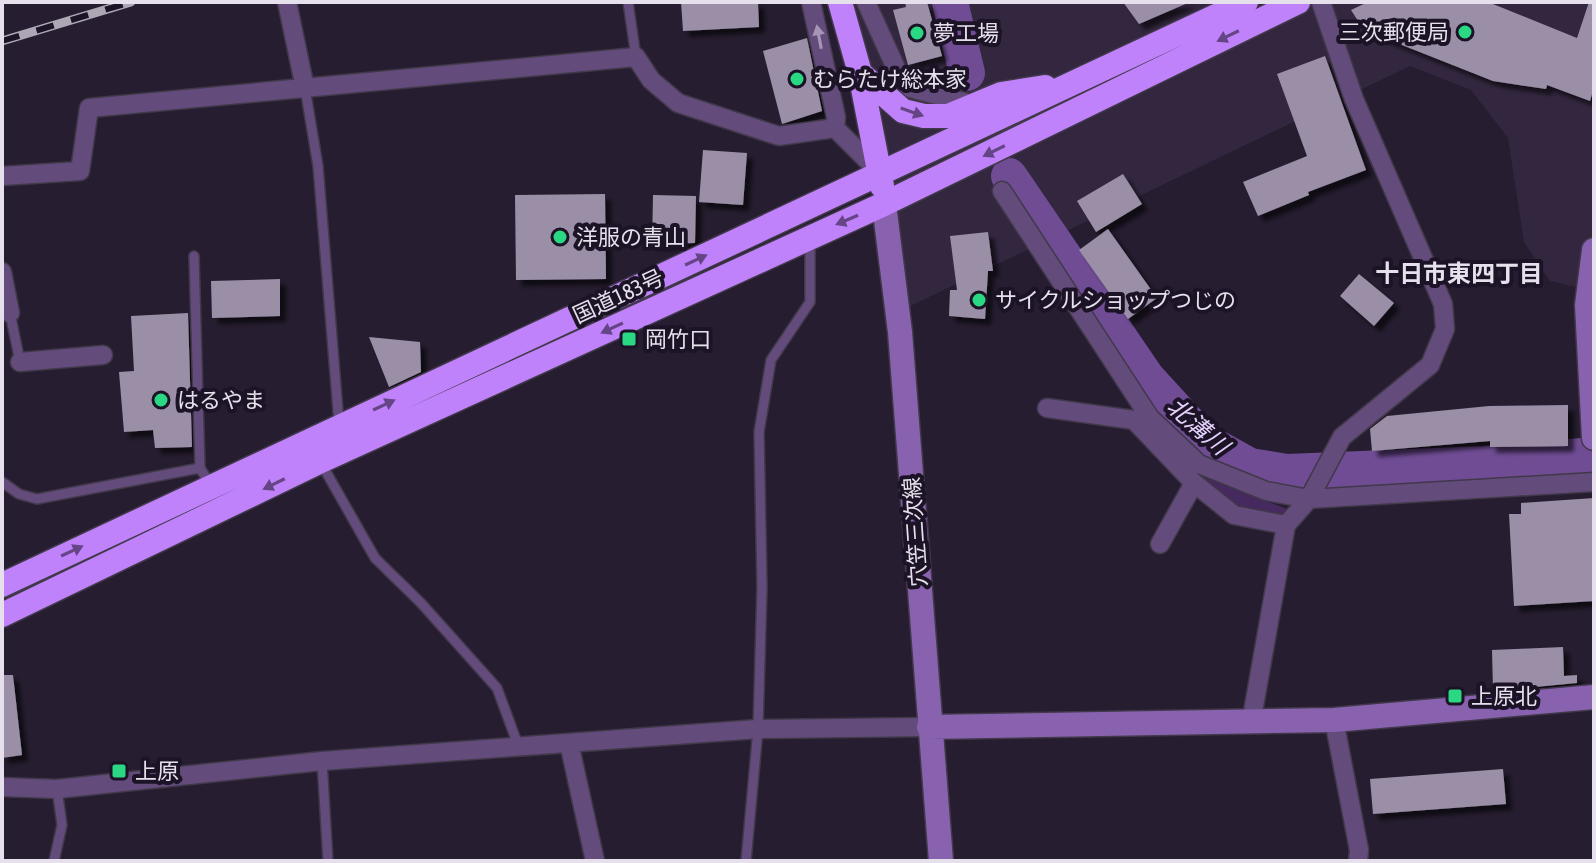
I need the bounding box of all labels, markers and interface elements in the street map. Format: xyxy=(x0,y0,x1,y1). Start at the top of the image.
place label: 三次郵便局 xyxy=(1339,19,1449,45)
place label: 夢工場 xyxy=(933,20,999,46)
marker: 三次郵便局 xyxy=(1456,23,1474,41)
marker: 夢工場 xyxy=(908,24,926,42)
one-way arrow xyxy=(812,25,825,50)
one-way arrow xyxy=(1216,29,1239,43)
place label: むらたけ総本家 xyxy=(813,66,967,92)
marker: むらたけ総本家 xyxy=(788,70,806,88)
one-way arrow xyxy=(900,106,924,119)
one-way arrow xyxy=(983,144,1006,157)
one-way arrow xyxy=(835,214,859,227)
place label: 洋服の青山 xyxy=(576,224,686,250)
marker: 洋服の青山 xyxy=(551,228,569,246)
one-way arrow xyxy=(684,253,707,267)
district label: 十日市東四丁目 xyxy=(1375,260,1543,287)
street label: 国道183号 xyxy=(569,264,667,328)
place label: サイクルショップつじの xyxy=(995,287,1236,313)
marker: サイクルショップつじの xyxy=(970,291,988,309)
one-way arrow xyxy=(600,321,624,334)
place label: 岡竹口 xyxy=(645,326,711,352)
marker: 岡竹口 xyxy=(620,330,638,348)
place label: はるやま xyxy=(177,387,265,413)
marker: はるやま xyxy=(152,391,170,409)
water label: 北溝川 xyxy=(1162,392,1236,462)
one-way arrow xyxy=(372,399,396,412)
street label: 穴笠三次線 xyxy=(898,476,932,588)
one-way arrow xyxy=(263,477,286,491)
one-way arrow xyxy=(61,544,84,558)
place label: 上原北 xyxy=(1471,683,1537,709)
marker: 上原北 xyxy=(1446,687,1464,705)
place label: 上原 xyxy=(135,758,179,784)
marker: 上原 xyxy=(110,762,128,780)

